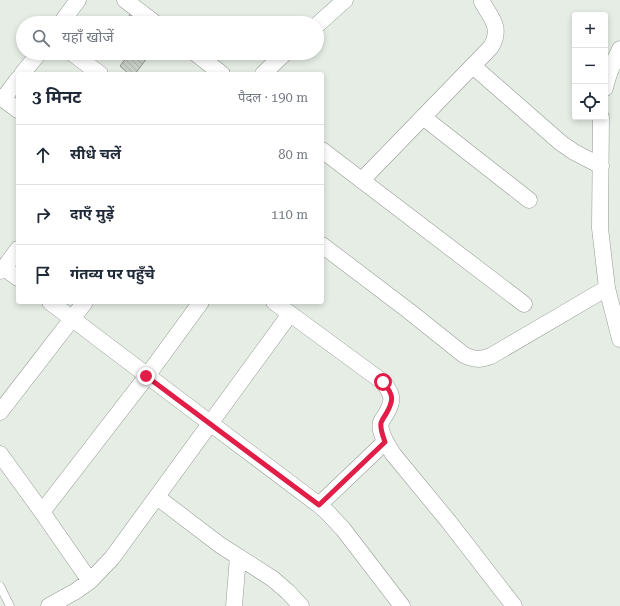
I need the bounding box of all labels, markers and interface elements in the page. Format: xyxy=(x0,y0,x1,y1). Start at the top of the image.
map controls xyxy=(572,12,608,120)
button: + xyxy=(572,12,608,48)
search box xyxy=(16,16,324,60)
icon: search xyxy=(30,27,52,49)
text: यहाँ खोजें xyxy=(62,28,114,46)
button: − xyxy=(572,48,608,84)
button: locate xyxy=(572,84,608,120)
text: 3 मिनट xyxy=(32,87,82,107)
text: पैदल · 190 m xyxy=(238,90,308,105)
icon: ahead xyxy=(32,144,54,166)
text: सीधे चलें xyxy=(70,145,121,163)
text: 80 m xyxy=(278,147,308,162)
icon: right xyxy=(32,204,54,226)
text: दाएँ मुड़ें xyxy=(70,205,114,223)
text: 110 m xyxy=(271,207,308,222)
icon: arrive xyxy=(32,264,54,286)
text: गंतव्य पर पहुँचे xyxy=(70,265,155,283)
route end xyxy=(137,367,155,385)
route start xyxy=(374,373,392,391)

